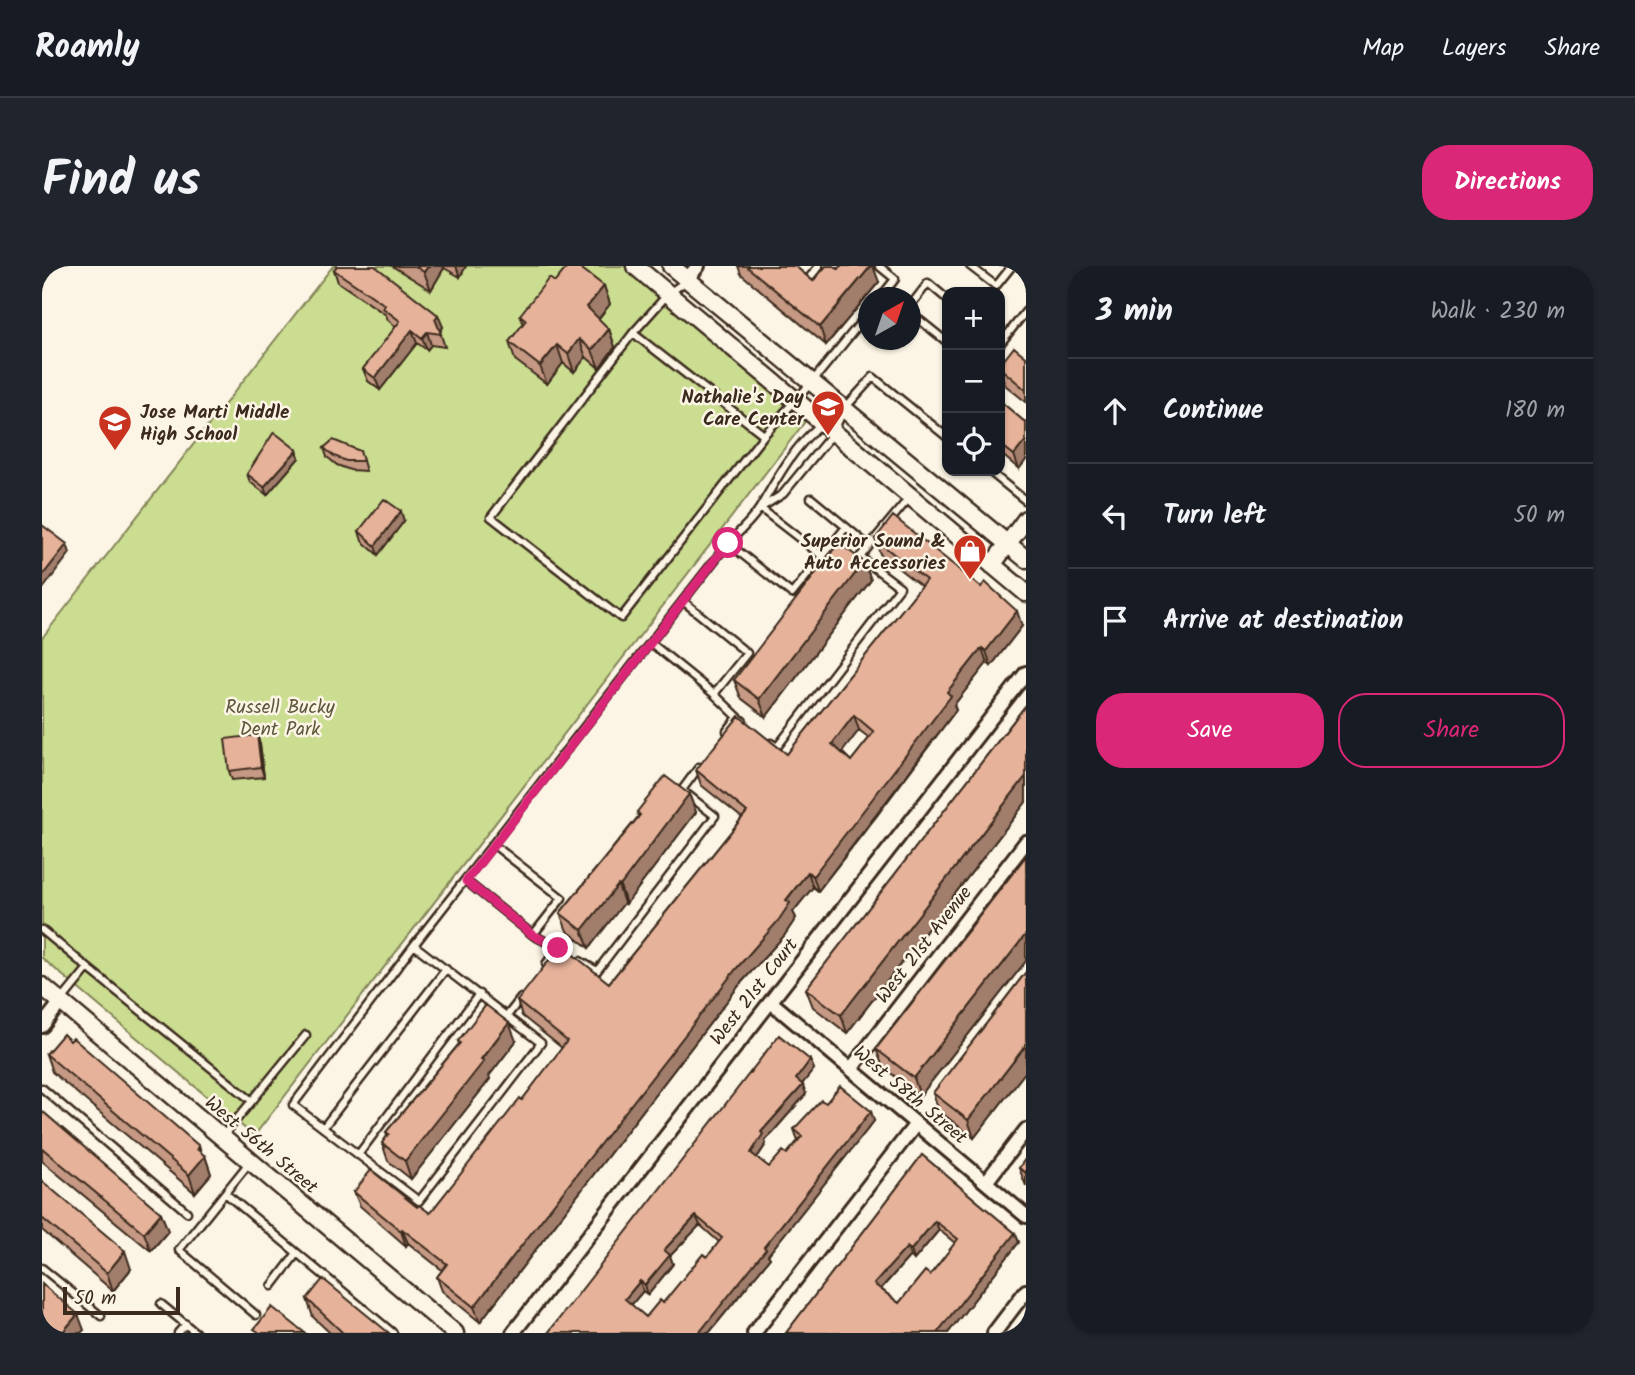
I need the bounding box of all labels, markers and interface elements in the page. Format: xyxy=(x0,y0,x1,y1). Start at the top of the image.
text: Roamly xyxy=(35,22,140,75)
text: Map xyxy=(1362,29,1404,68)
text: Layers xyxy=(1442,29,1506,68)
text: Share xyxy=(1544,29,1600,68)
text: Find us xyxy=(42,143,200,221)
button: Directions xyxy=(1422,145,1593,220)
north arrow xyxy=(858,287,921,350)
map controls xyxy=(942,287,1005,476)
button: + xyxy=(942,287,1005,350)
text: 3 min xyxy=(1096,288,1173,336)
text: Walk · 230 m xyxy=(1430,294,1565,330)
button: − xyxy=(942,350,1005,413)
place label: Nathalie's Day Care Center xyxy=(682,383,805,435)
school or university icon: Nathalie's Day Care Center xyxy=(809,388,847,437)
text: Continue xyxy=(1163,390,1264,432)
icon: ahead xyxy=(1096,392,1134,430)
text: 180 m xyxy=(1505,393,1565,429)
place label: Jose Marti Middle High School xyxy=(140,398,289,450)
school or university icon: Jose Marti Middle High School xyxy=(96,403,134,452)
button: locate xyxy=(942,413,1005,476)
text: Turn left xyxy=(1163,495,1266,537)
icon: left xyxy=(1096,497,1134,535)
text: 50 m xyxy=(1514,498,1565,534)
route start xyxy=(712,527,743,558)
place label: Superior Sound & Auto Accessories xyxy=(801,527,946,579)
shop icon: Superior Sound & Auto Accessories xyxy=(951,532,989,581)
text: Arrive at destination xyxy=(1163,600,1403,642)
icon: arrive xyxy=(1096,602,1134,640)
park label: Russell Bucky Dent Park xyxy=(225,693,336,745)
button: Save xyxy=(1096,693,1324,768)
button: Share xyxy=(1338,693,1565,768)
street label: West 21st Avenue xyxy=(869,880,981,1011)
route end xyxy=(542,932,573,963)
street label: West 21st Court xyxy=(703,932,807,1052)
street label: West 58th Street xyxy=(846,1039,974,1153)
street label: West 56th Street xyxy=(197,1089,325,1203)
scale bar xyxy=(63,1284,180,1316)
text: 50 m xyxy=(74,1284,116,1314)

